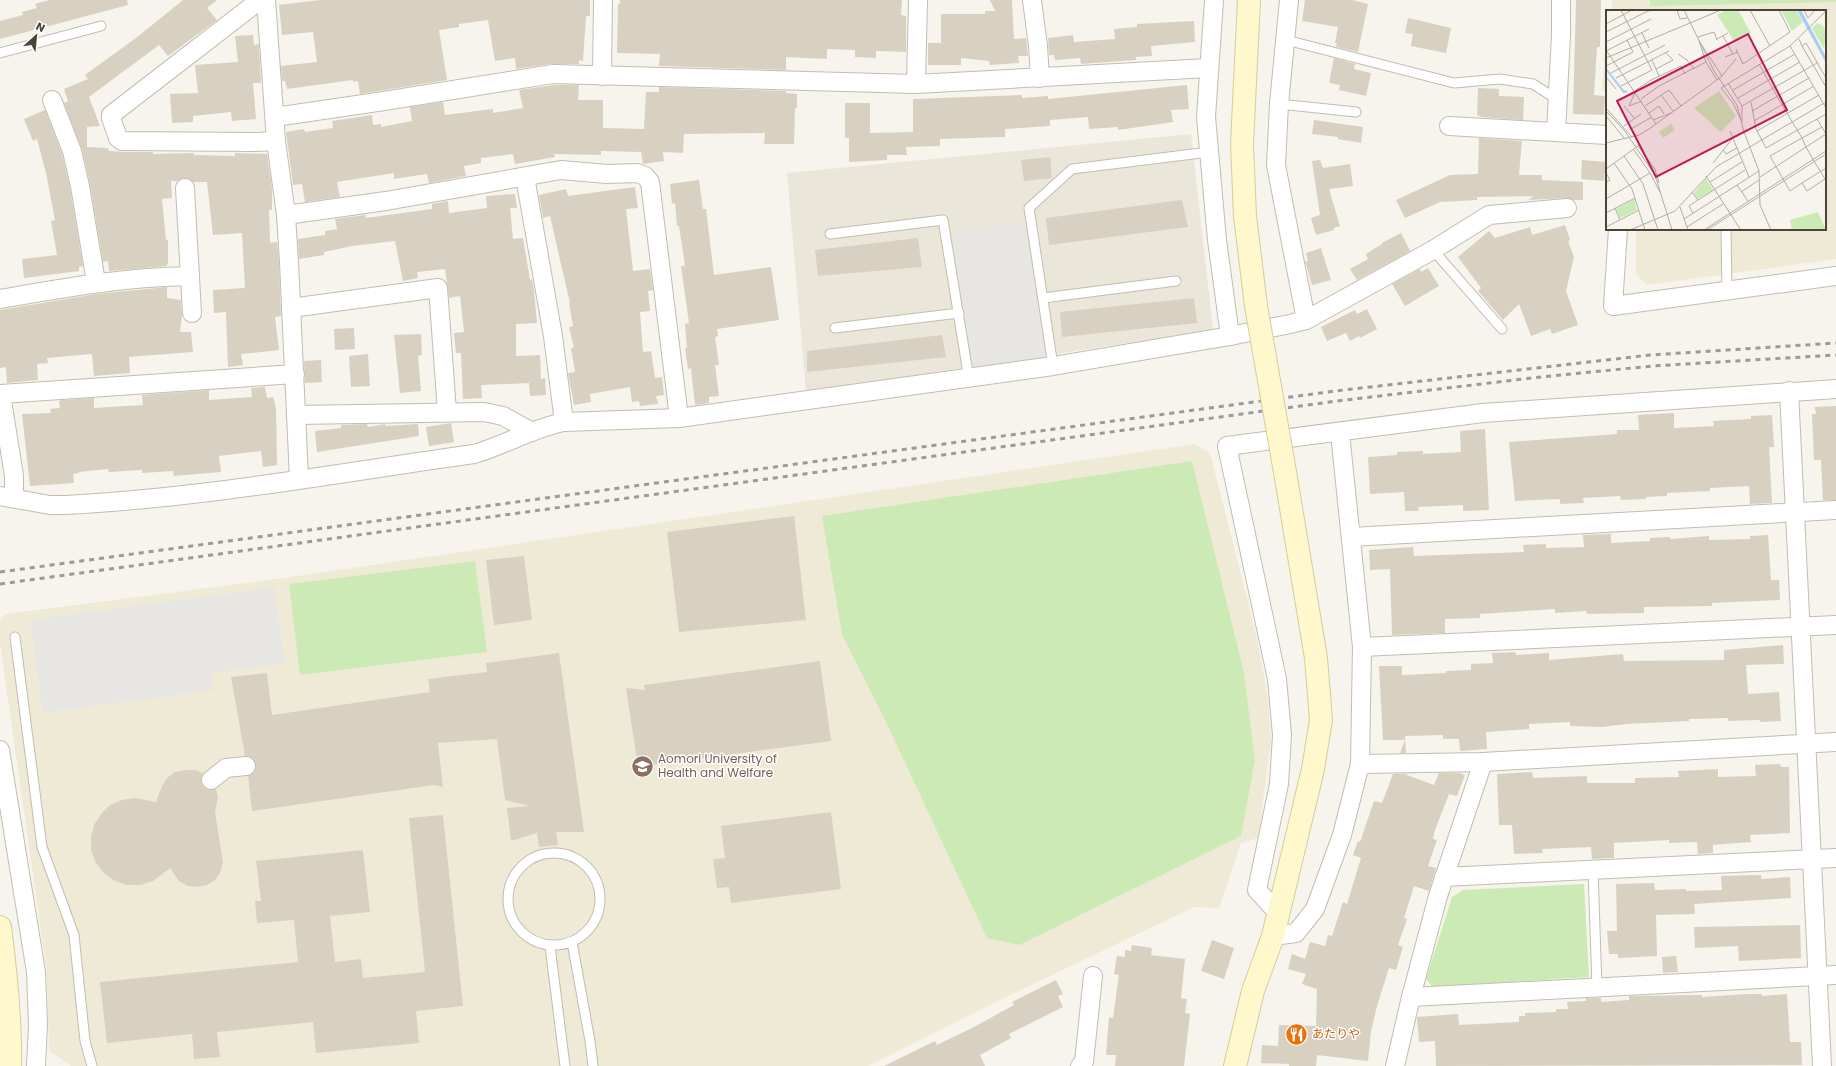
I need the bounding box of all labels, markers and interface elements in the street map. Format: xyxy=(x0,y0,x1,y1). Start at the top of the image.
inset map xyxy=(1606,10,1826,230)
north arrow xyxy=(16,16,56,56)
text: N xyxy=(33,18,48,36)
place label: Aomori University of Health and Welfare xyxy=(658,750,777,781)
school or university icon: Aomori University of Health and Welfare xyxy=(629,753,655,779)
restaurant icon: あたりや xyxy=(1283,1021,1309,1047)
place label: あたりや xyxy=(1312,1025,1360,1042)

